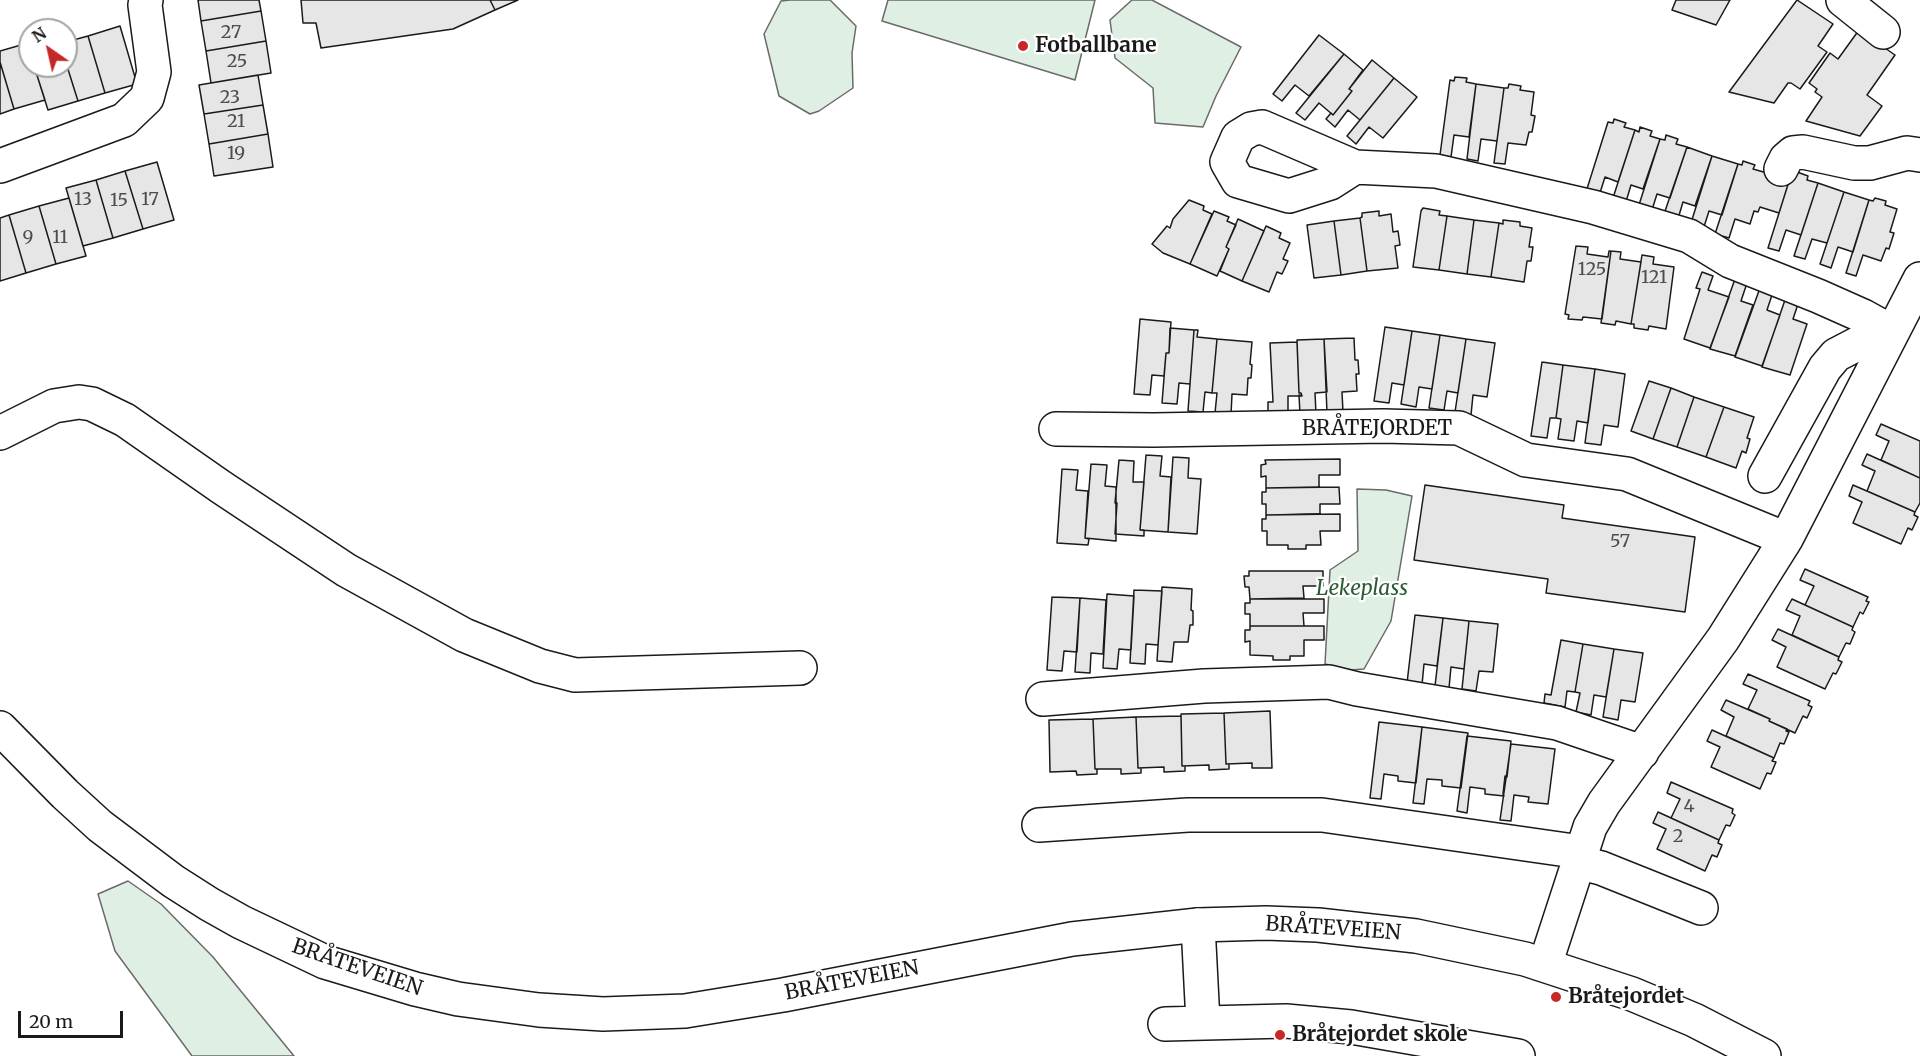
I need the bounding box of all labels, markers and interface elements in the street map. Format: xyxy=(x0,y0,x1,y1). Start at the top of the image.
north arrow xyxy=(18,18,78,78)
house number: 27 xyxy=(221,22,241,44)
text: N xyxy=(28,23,50,47)
place label: Fotballbane xyxy=(1035,33,1157,59)
marker: Fotballbane xyxy=(1016,39,1030,53)
house number: 25 xyxy=(227,51,247,73)
house number: 23 xyxy=(220,87,240,109)
house number: 21 xyxy=(227,111,245,133)
house number: 19 xyxy=(227,143,245,165)
house number: 13 xyxy=(74,189,92,211)
house number: 17 xyxy=(141,189,159,211)
house number: 15 xyxy=(110,190,128,212)
house number: 9 xyxy=(23,227,33,249)
house number: 11 xyxy=(52,227,68,249)
house number: 125 xyxy=(1578,259,1606,281)
house number: 121 xyxy=(1641,267,1667,289)
street label: BRÅTEJORDET xyxy=(1302,416,1452,442)
house number: 57 xyxy=(1610,531,1630,553)
park label: Lekeplass xyxy=(1316,576,1408,602)
house number: 4 xyxy=(1683,796,1695,818)
house number: 2 xyxy=(1673,826,1683,848)
street label: BRÅTEVEIEN xyxy=(1264,912,1402,946)
street label: BRÅTEVEIEN xyxy=(289,934,425,1002)
street label: BRÅTEVEIEN xyxy=(783,956,921,1006)
place label: Bråtejordet xyxy=(1568,984,1684,1010)
marker: Bråtejordet xyxy=(1549,990,1563,1004)
scale bar xyxy=(21,999,126,1037)
text: 20 m xyxy=(29,1010,73,1033)
place label: Bråtejordet skole xyxy=(1292,1022,1468,1048)
marker: Bråtejordet skole xyxy=(1273,1028,1287,1042)

